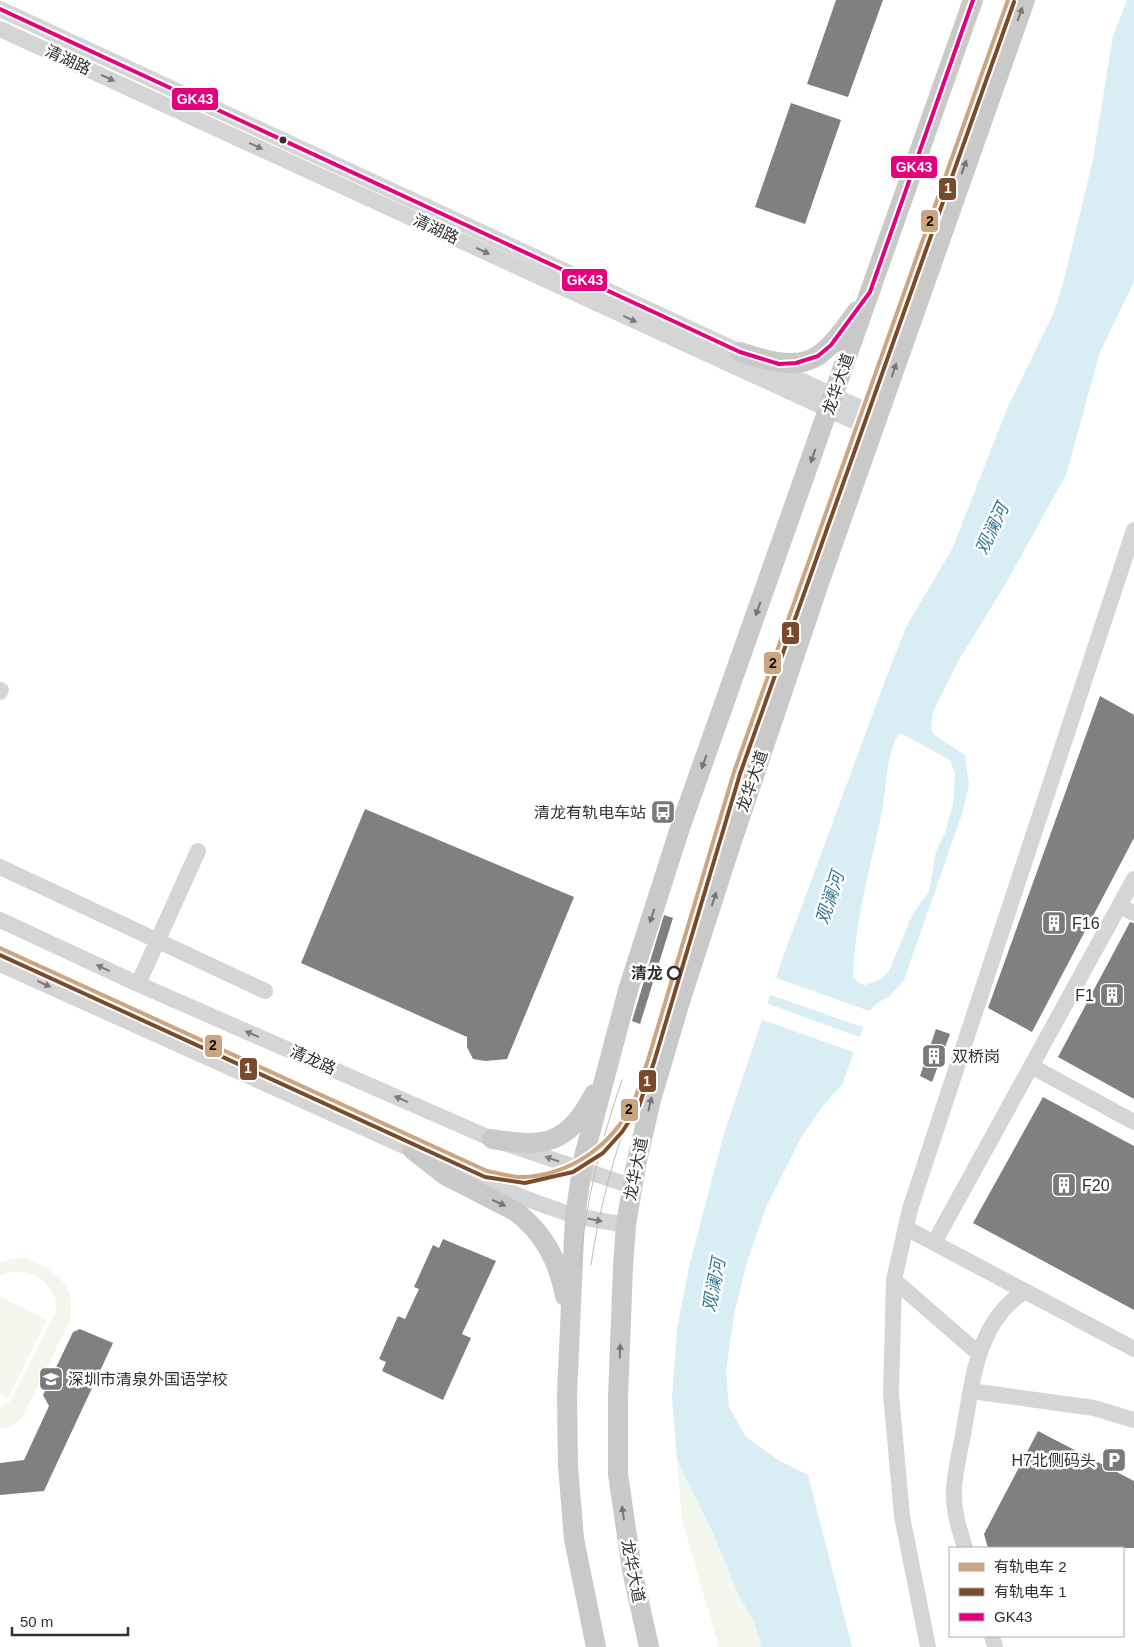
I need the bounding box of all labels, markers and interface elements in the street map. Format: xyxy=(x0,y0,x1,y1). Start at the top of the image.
one-way arrow xyxy=(1016,6,1024,21)
street label: 清湖路 xyxy=(43,42,93,78)
one-way arrow xyxy=(101,75,115,83)
line badge: GK43 xyxy=(171,87,219,111)
text: GK43 xyxy=(177,91,213,107)
unlabelled marker xyxy=(278,135,288,145)
one-way arrow xyxy=(248,142,263,151)
line badge: GK43 xyxy=(890,155,938,179)
text: GK43 xyxy=(896,159,932,175)
one-way arrow xyxy=(960,159,968,174)
line badge: 1 xyxy=(938,177,957,201)
text: 1 xyxy=(944,180,952,196)
line badge: 2 xyxy=(920,209,939,233)
street label: 清湖路 xyxy=(411,211,461,247)
text: 2 xyxy=(926,213,934,229)
one-way arrow xyxy=(476,247,490,255)
line badge: GK43 xyxy=(561,268,608,292)
text: GK43 xyxy=(567,272,603,288)
one-way arrow xyxy=(623,315,637,323)
street label: 龙华大道 xyxy=(820,351,856,417)
one-way arrow xyxy=(890,362,898,377)
one-way arrow xyxy=(808,449,816,464)
water label: 观澜河 xyxy=(972,498,1014,558)
one-way arrow xyxy=(754,602,762,617)
line badge: 1 xyxy=(781,621,800,645)
text: 1 xyxy=(786,624,794,640)
line badge: 2 xyxy=(763,651,782,675)
text: 2 xyxy=(769,655,777,671)
street label: 龙华大道 xyxy=(734,748,770,814)
one-way arrow xyxy=(700,755,707,770)
bus stop icon: 清龙有轨电车站 xyxy=(650,799,676,825)
place label: 清龙有轨电车站 xyxy=(534,804,646,821)
water label: 观澜河 xyxy=(812,866,849,927)
one-way arrow xyxy=(710,891,718,906)
one-way arrow xyxy=(647,909,655,924)
building icon: F16 xyxy=(1041,910,1067,936)
place label: F16 xyxy=(1072,915,1100,932)
one-way arrow xyxy=(96,964,111,972)
place label: 清龙 xyxy=(631,964,663,982)
marker: 清龙 xyxy=(667,966,681,980)
one-way arrow xyxy=(37,980,51,988)
building icon: F1 xyxy=(1099,982,1125,1008)
place label: F1 xyxy=(1075,987,1094,1004)
one-way arrow xyxy=(245,1029,259,1037)
line badge: 2 xyxy=(204,1034,223,1058)
text: 2 xyxy=(209,1037,217,1053)
street label: 清龙路 xyxy=(288,1042,338,1078)
building icon: 双桥岗 xyxy=(921,1043,947,1069)
place label: 双桥岗 xyxy=(952,1048,1000,1065)
line badge: 1 xyxy=(239,1057,258,1081)
text: 1 xyxy=(244,1060,252,1076)
line badge: 1 xyxy=(638,1069,657,1093)
text: 1 xyxy=(643,1073,651,1089)
one-way arrow xyxy=(394,1094,408,1102)
one-way arrow xyxy=(646,1096,654,1112)
line badge: 2 xyxy=(620,1098,639,1122)
text: 2 xyxy=(625,1101,633,1117)
street label: 龙华大道 xyxy=(622,1136,650,1202)
one-way arrow xyxy=(544,1155,559,1163)
building icon: F20 xyxy=(1051,1172,1077,1198)
place label: F20 xyxy=(1082,1177,1110,1194)
one-way arrow xyxy=(492,1200,506,1208)
one-way arrow xyxy=(588,1216,604,1224)
water label: 观澜河 xyxy=(699,1254,730,1313)
one-way arrow xyxy=(616,1343,624,1359)
school or university icon: 深圳市清泉外国语学校 xyxy=(38,1366,64,1392)
place label: 深圳市清泉外国语学校 xyxy=(68,1371,228,1388)
parking icon: H7北侧码头 xyxy=(1101,1447,1127,1473)
place label: H7北侧码头 xyxy=(1012,1452,1096,1469)
one-way arrow xyxy=(618,1505,626,1521)
street label: 龙华大道 xyxy=(619,1538,647,1604)
legend xyxy=(949,1547,1124,1637)
text: 有轨电车 2 xyxy=(994,1558,1067,1575)
text: 有轨电车 1 xyxy=(994,1583,1067,1600)
scale bar xyxy=(12,1604,129,1636)
text: GK43 xyxy=(994,1608,1032,1625)
text: 50 m xyxy=(20,1613,53,1630)

